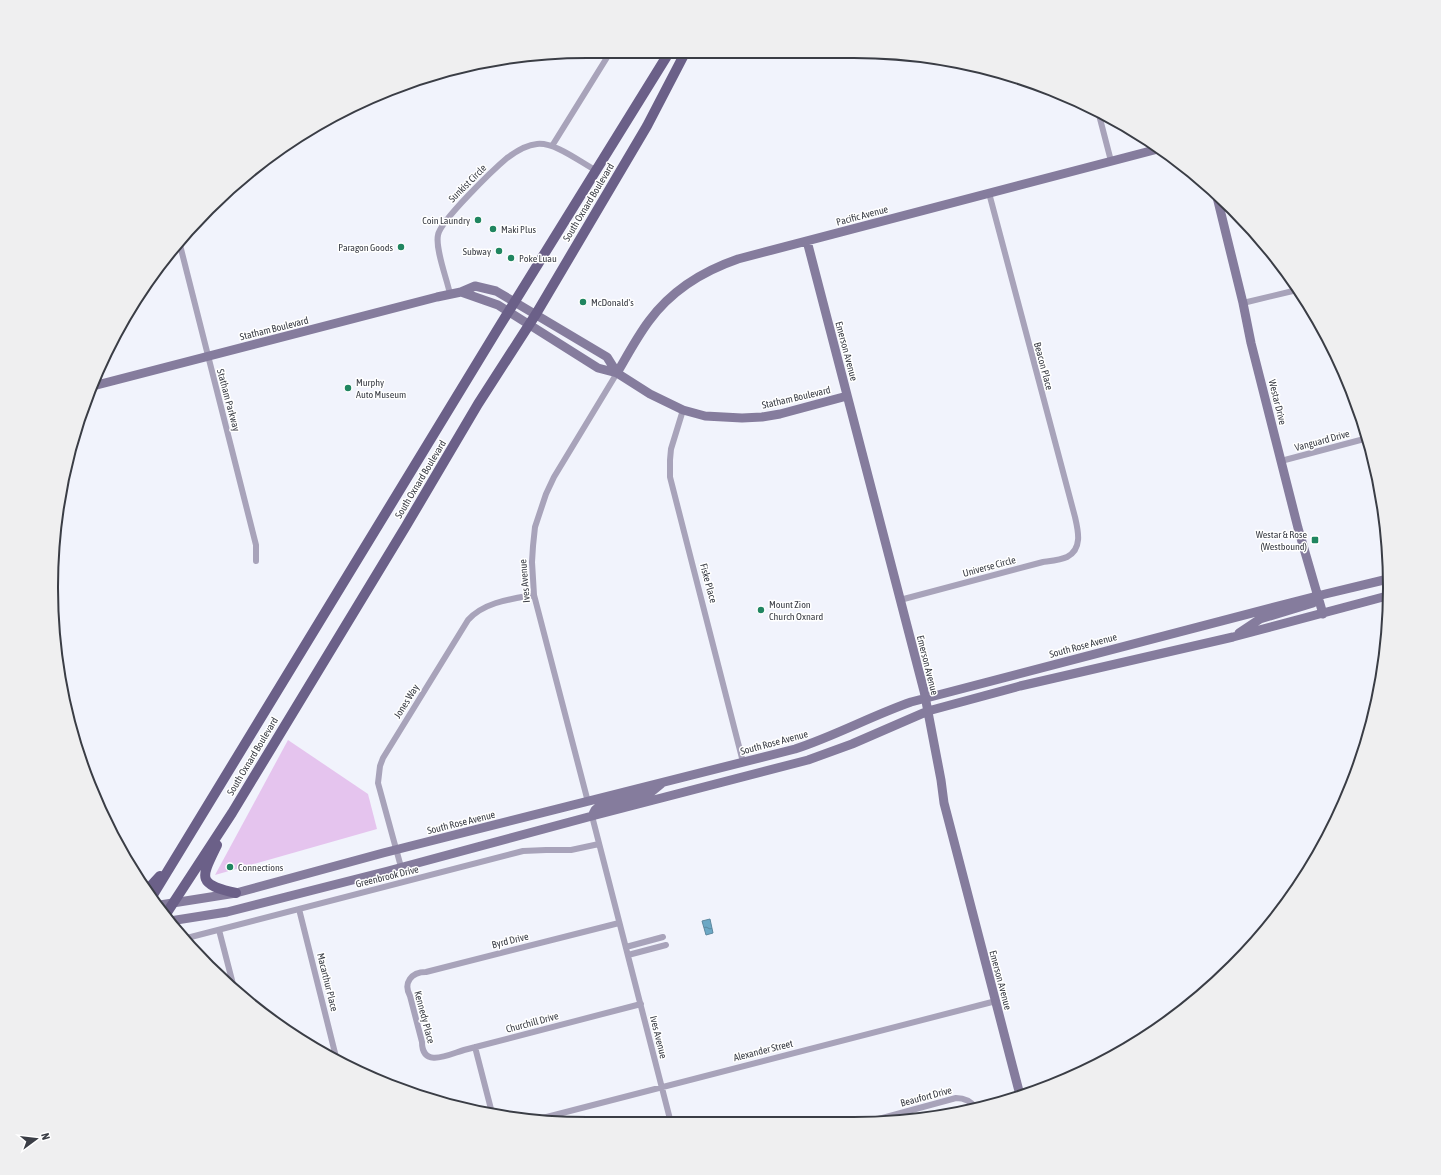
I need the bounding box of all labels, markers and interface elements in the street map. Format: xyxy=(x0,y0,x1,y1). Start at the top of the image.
street label: South Oxnard Boulevard xyxy=(561,161,616,243)
street label: Sunkist Circle xyxy=(446,162,489,204)
street label: Pacific Avenue xyxy=(835,203,890,228)
place label: Coin Laundry xyxy=(422,215,470,226)
marker: Coin Laundry xyxy=(473,215,483,225)
marker: Maki Plus xyxy=(488,224,498,234)
place label: Maki Plus xyxy=(501,224,537,235)
place label: Paragon Goods xyxy=(338,242,393,253)
marker: Paragon Goods xyxy=(396,242,406,252)
place label: Subway xyxy=(463,246,491,257)
marker: Subway xyxy=(494,246,504,256)
marker: Poke Luau xyxy=(506,253,516,263)
place label: Poke Luau xyxy=(519,253,557,264)
marker: McDonald's xyxy=(578,297,588,307)
place label: McDonald's xyxy=(591,297,634,308)
street label: Statham Boulevard xyxy=(239,315,310,342)
street label: Emerson Avenue xyxy=(833,320,860,382)
street label: Beacon Place xyxy=(1032,341,1055,392)
street label: Statham Parkway xyxy=(215,368,242,432)
place label: Murphy Auto Museum xyxy=(356,377,406,400)
street label: Westar Drive xyxy=(1267,378,1289,426)
marker: Murphy Auto Museum xyxy=(343,383,353,393)
street label: Statham Boulevard xyxy=(761,384,832,411)
street label: Vanguard Drive xyxy=(1293,428,1351,453)
street label: South Oxnard Boulevard xyxy=(393,438,448,520)
place label: Westar & Rose (Westbound) xyxy=(1256,529,1307,552)
marker: Westar & Rose (Westbound) xyxy=(1310,535,1320,545)
street label: Universe Circle xyxy=(961,554,1017,579)
street label: Ives Avenue xyxy=(517,558,532,603)
street label: Fiske Place xyxy=(698,562,719,605)
place label: Mount Zion Church Oxnard xyxy=(769,599,823,622)
marker: Mount Zion Church Oxnard xyxy=(756,605,766,615)
street label: South Rose Avenue xyxy=(1048,631,1119,660)
street label: Emerson Avenue xyxy=(915,634,940,697)
street label: Jones Way xyxy=(392,682,421,720)
street label: South Oxnard Boulevard xyxy=(225,715,280,797)
street label: South Rose Avenue xyxy=(739,728,810,757)
street label: South Rose Avenue xyxy=(426,809,497,836)
marker: Connections xyxy=(225,862,235,872)
place label: Connections xyxy=(238,862,284,873)
street label: Greenbrook Drive xyxy=(355,863,420,890)
street label: Byrd Drive xyxy=(491,931,530,950)
street label: Emerson Avenue xyxy=(987,949,1014,1011)
street label: Macarthur Place xyxy=(315,952,340,1013)
street label: Kennedy Place xyxy=(412,990,437,1045)
street label: Churchill Drive xyxy=(505,1010,560,1035)
street label: Ives Avenue xyxy=(648,1015,669,1060)
street label: Alexander Street xyxy=(732,1038,794,1063)
street label: Beaufort Drive xyxy=(899,1084,953,1109)
north arrow xyxy=(16,1119,56,1159)
text: N xyxy=(39,1132,52,1141)

